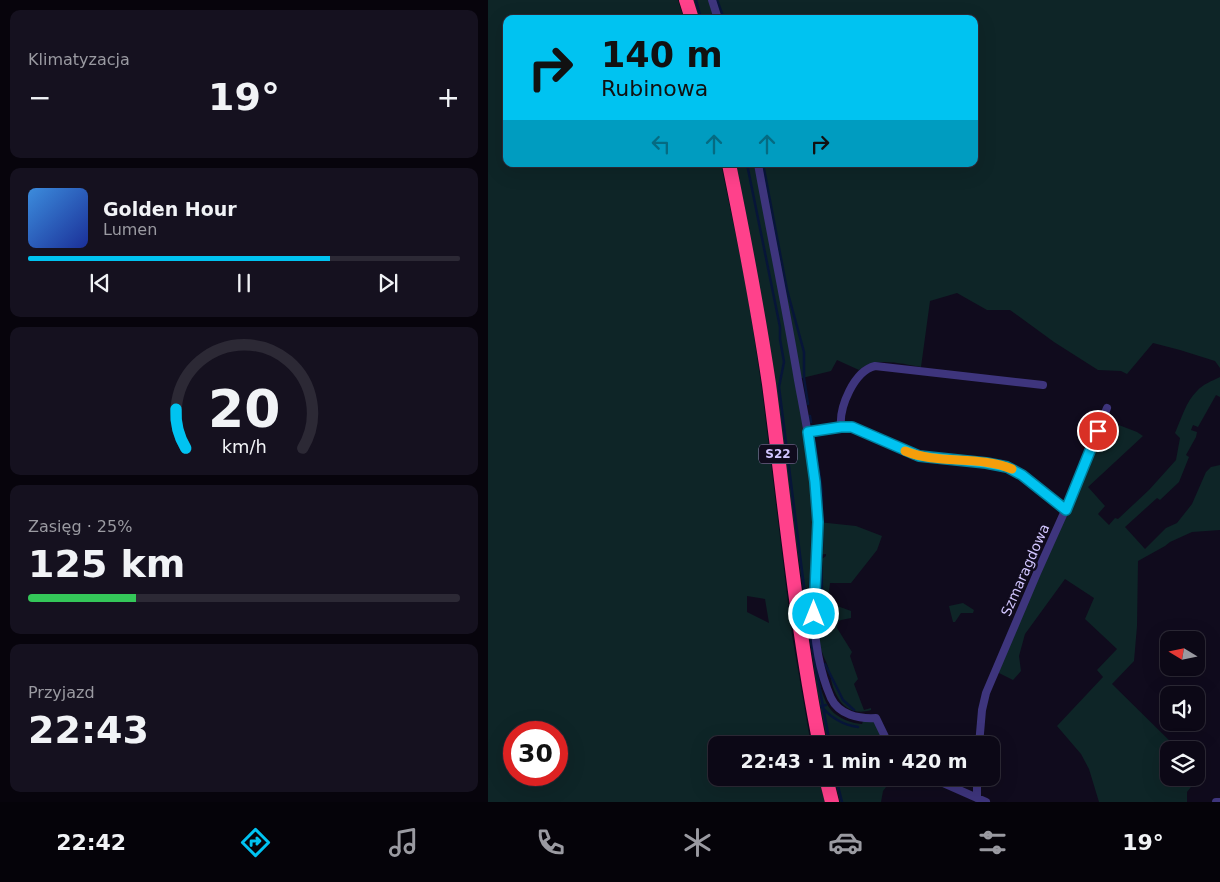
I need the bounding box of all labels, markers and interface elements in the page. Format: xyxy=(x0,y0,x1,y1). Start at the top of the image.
icon: right xyxy=(518,35,583,100)
text: 140 m xyxy=(601,35,723,75)
text: Klimatyzacja xyxy=(28,50,130,69)
text: 19° xyxy=(208,75,280,119)
text: Rubinowa xyxy=(601,76,708,101)
text: − xyxy=(28,81,51,114)
text: + xyxy=(437,81,460,114)
icon: left xyxy=(647,130,675,158)
icon: ahead xyxy=(700,130,728,158)
icon: ahead xyxy=(753,130,781,158)
icon: right xyxy=(806,130,834,158)
text: Golden Hour xyxy=(103,198,237,220)
text: Lumen xyxy=(103,220,157,239)
icon: previous xyxy=(86,269,114,297)
icon: pause xyxy=(230,269,258,297)
icon: next xyxy=(374,269,402,297)
text: 20 xyxy=(208,379,280,439)
pin xyxy=(1077,410,1119,452)
icon: arrive xyxy=(1084,417,1112,445)
text: km/h xyxy=(221,436,267,457)
road number: S22 xyxy=(759,444,797,464)
text: Zasięg · 25% xyxy=(28,517,132,536)
street label: Szmaragdowa xyxy=(998,521,1052,619)
text: 125 km xyxy=(28,542,185,586)
position arrow xyxy=(787,587,839,639)
north arrow xyxy=(1160,631,1206,676)
map controls xyxy=(1160,631,1205,786)
text: Przyjazd xyxy=(28,683,95,702)
button: sound xyxy=(1160,686,1205,731)
text: 22:43 xyxy=(28,708,149,752)
speed limit sign: 30 xyxy=(503,721,568,786)
button: layers xyxy=(1160,741,1205,786)
text: 22:43 · 1 min · 420 m xyxy=(740,750,968,772)
icon: directions xyxy=(238,825,273,860)
icon: music xyxy=(386,825,421,860)
icon: phone xyxy=(533,825,568,860)
icon: climate xyxy=(680,825,715,860)
icon: car xyxy=(828,825,863,860)
icon: filters xyxy=(975,825,1010,860)
text: 22:42 xyxy=(56,830,126,855)
text: 19° xyxy=(1122,830,1164,855)

